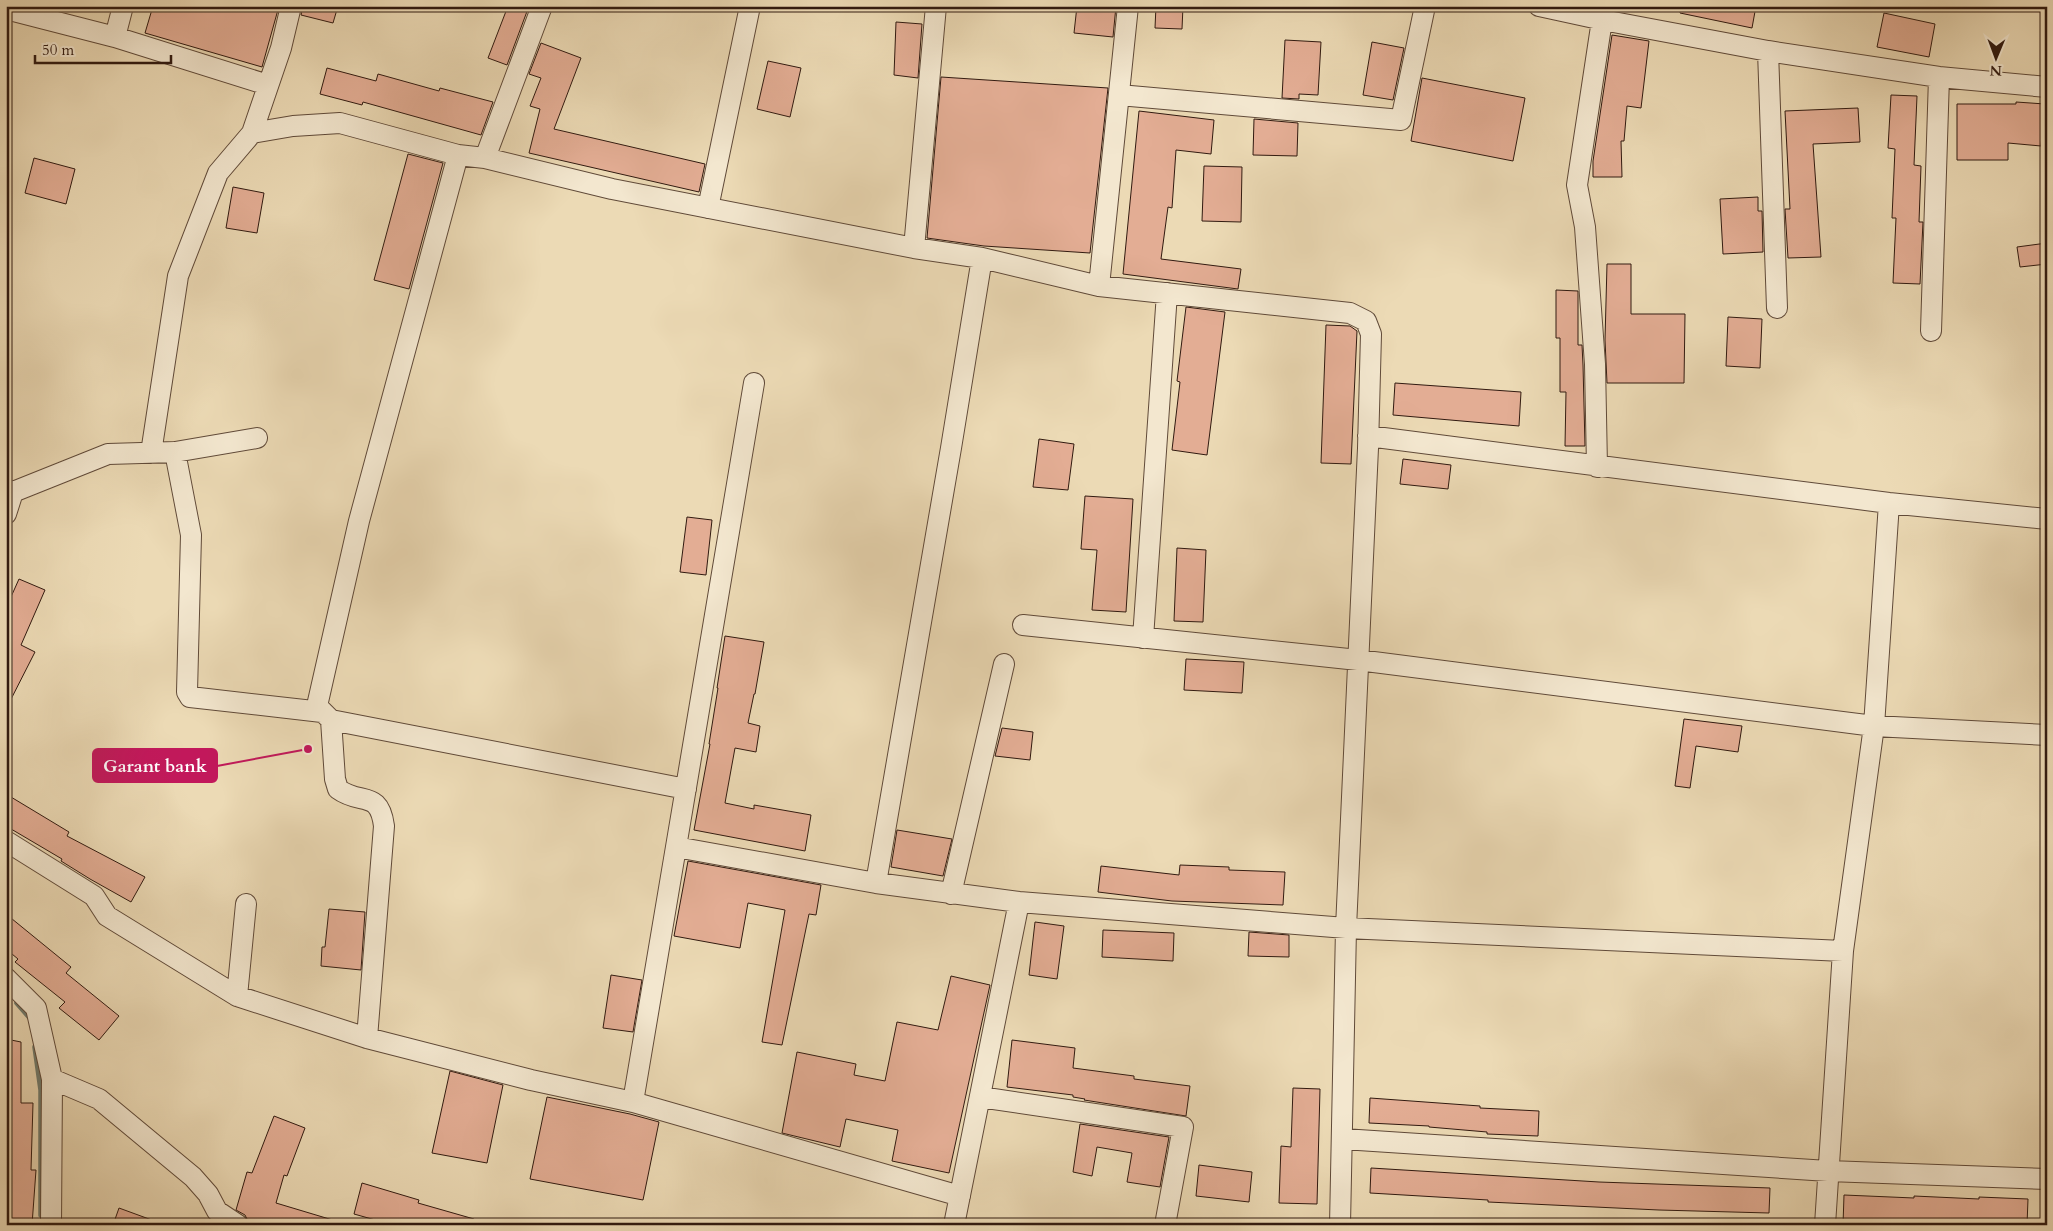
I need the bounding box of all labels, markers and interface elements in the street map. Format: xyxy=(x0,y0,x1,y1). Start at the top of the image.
scale bar xyxy=(35,32,171,64)
north arrow xyxy=(1970,32,2020,82)
text: 50 m xyxy=(42,40,74,60)
text: N xyxy=(1990,61,2002,80)
callout: Garant bank xyxy=(93,749,217,782)
text: Garant bank xyxy=(103,754,208,779)

